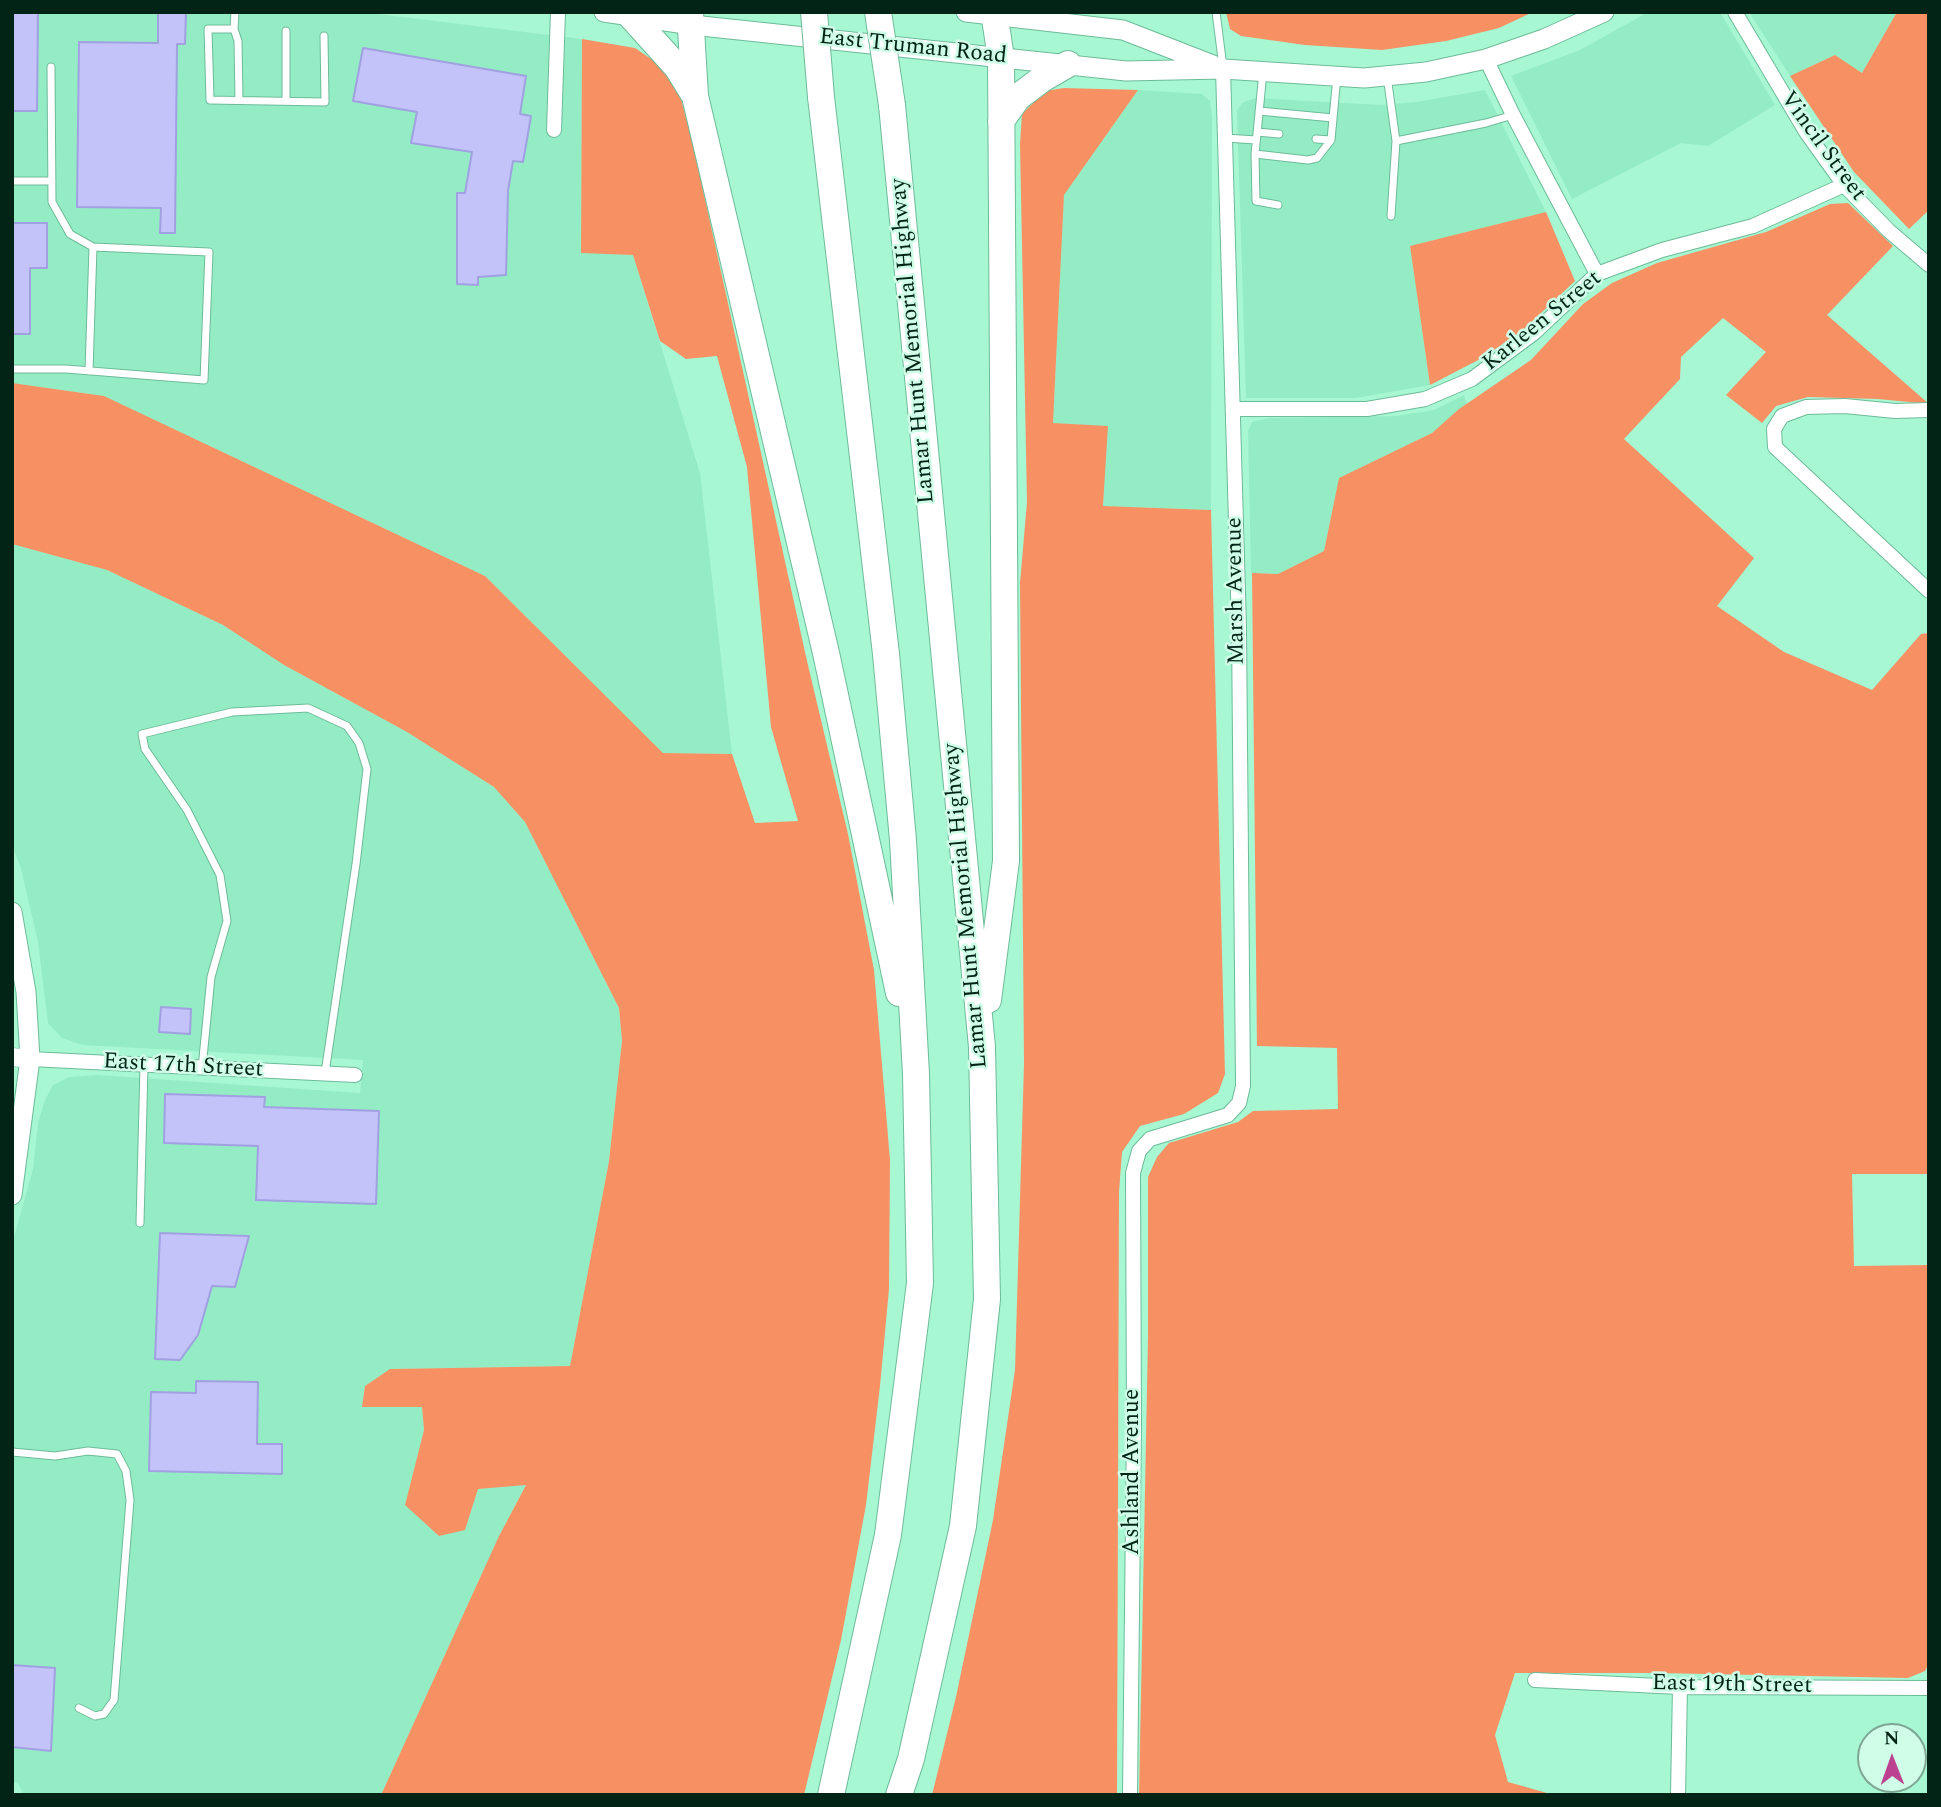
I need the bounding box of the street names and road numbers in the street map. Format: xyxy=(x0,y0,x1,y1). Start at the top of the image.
street label: East Truman Road xyxy=(818,24,1008,72)
street label: Vincil Street xyxy=(1773,87,1871,207)
street label: Lamar Hunt Memorial Highway xyxy=(886,177,942,505)
street label: Karleen Street xyxy=(1478,266,1608,378)
street label: Marsh Avenue xyxy=(1222,517,1252,665)
street label: Lamar Hunt Memorial Highway xyxy=(939,742,995,1070)
street label: East 17th Street xyxy=(102,1049,264,1085)
street label: Ashland Avenue xyxy=(1119,1389,1147,1555)
street label: East 19th Street xyxy=(1652,1671,1812,1701)

